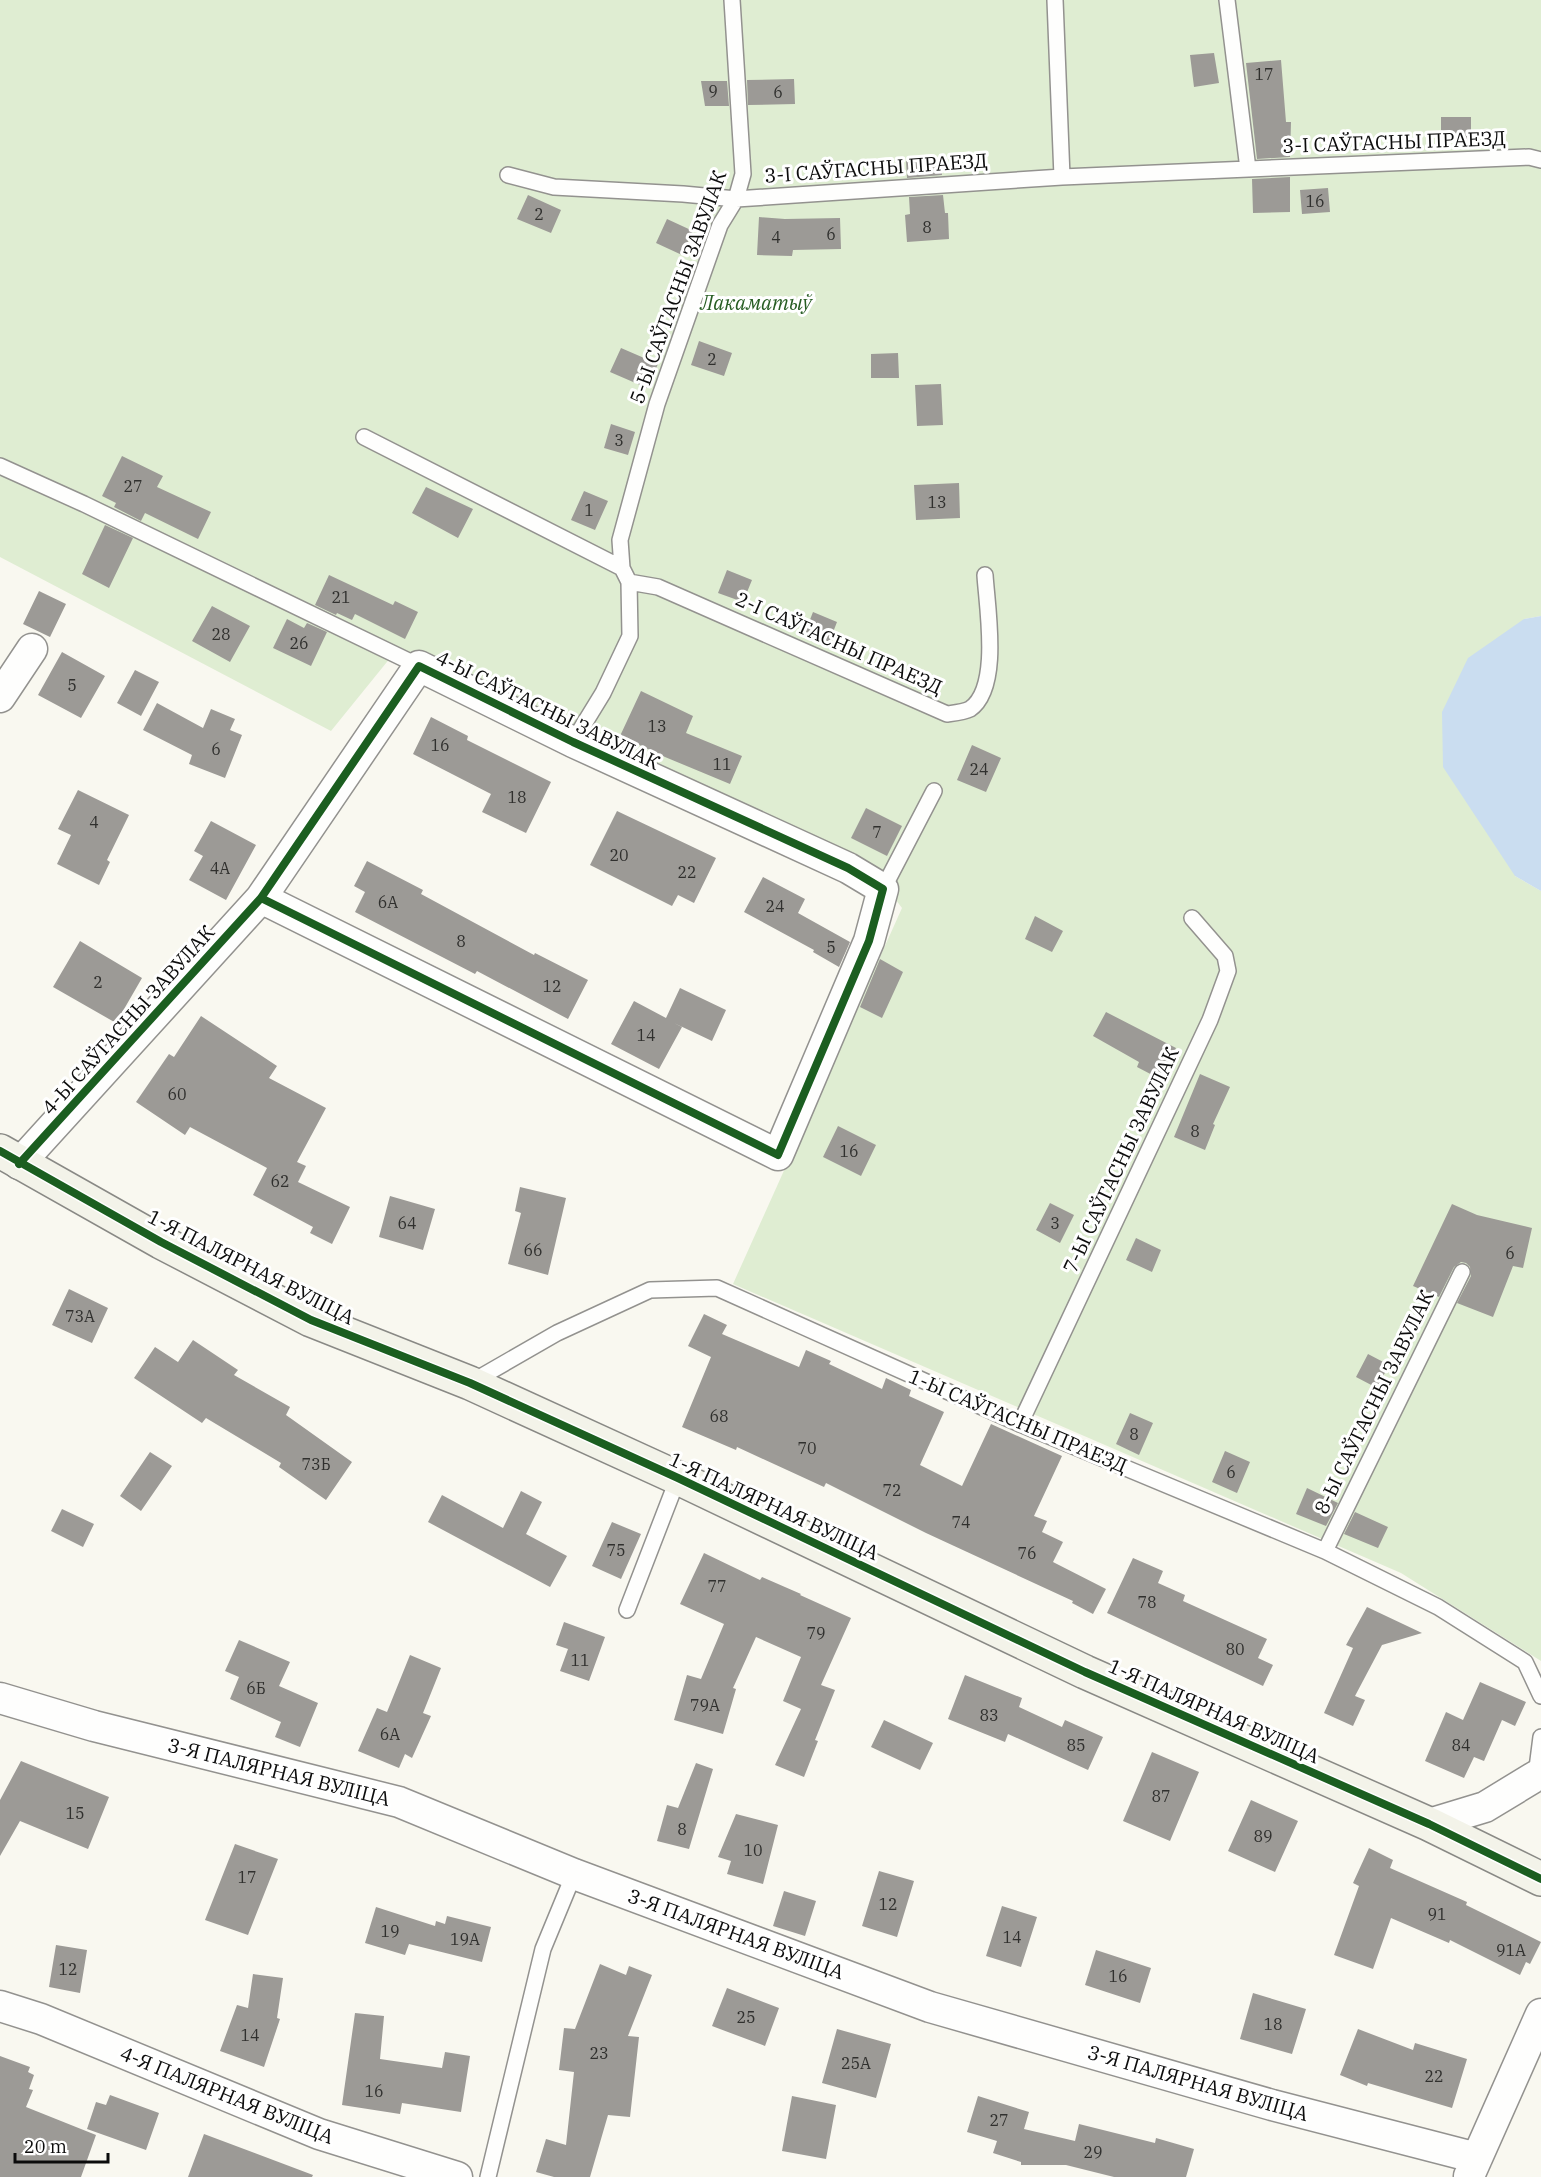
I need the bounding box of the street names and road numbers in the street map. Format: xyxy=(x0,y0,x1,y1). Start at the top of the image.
street label: 3-І САЎГАСНЫ ПРАЕЗД xyxy=(1282,124,1506,159)
street label: 3-І САЎГАСНЫ ПРАЕЗД xyxy=(763,146,989,189)
street label: 5-Ы САЎГАСНЫ ЗАВУЛАК xyxy=(623,166,732,407)
street label: 2-І САЎГАСНЫ ПРАЕЗД xyxy=(731,585,947,700)
street label: 4-Ы САЎГАСНЫ ЗАВУЛАК xyxy=(432,643,665,776)
street label: 4-Ы САЎГАСНЫ ЗАВУЛАК xyxy=(35,919,220,1120)
street label: 7-Ы САЎГАСНЫ ЗАВУЛАК xyxy=(1056,1042,1185,1277)
street label: 1-Я ПАЛЯРНАЯ ВУЛІЦА xyxy=(143,1203,359,1331)
street label: 8-Ы САЎГАСНЫ ЗАВУЛАК xyxy=(1307,1285,1440,1518)
street label: 1-Ы САЎГАСНЫ ПРАЕЗД xyxy=(905,1362,1132,1479)
street label: 1-Я ПАЛЯРНАЯ ВУЛІЦА xyxy=(665,1445,884,1566)
street label: 1-Я ПАЛЯРНАЯ ВУЛІЦА xyxy=(1104,1652,1324,1769)
street label: 3-Я ПАЛЯРНАЯ ВУЛІЦА xyxy=(165,1731,394,1812)
street label: 3-Я ПАЛЯРНАЯ ВУЛІЦА xyxy=(624,1882,848,1985)
street label: 3-Я ПАЛЯРНАЯ ВУЛІЦА xyxy=(1085,2038,1312,2127)
street label: 4-Я ПАЛЯРНАЯ ВУЛІЦА xyxy=(116,2039,338,2150)

